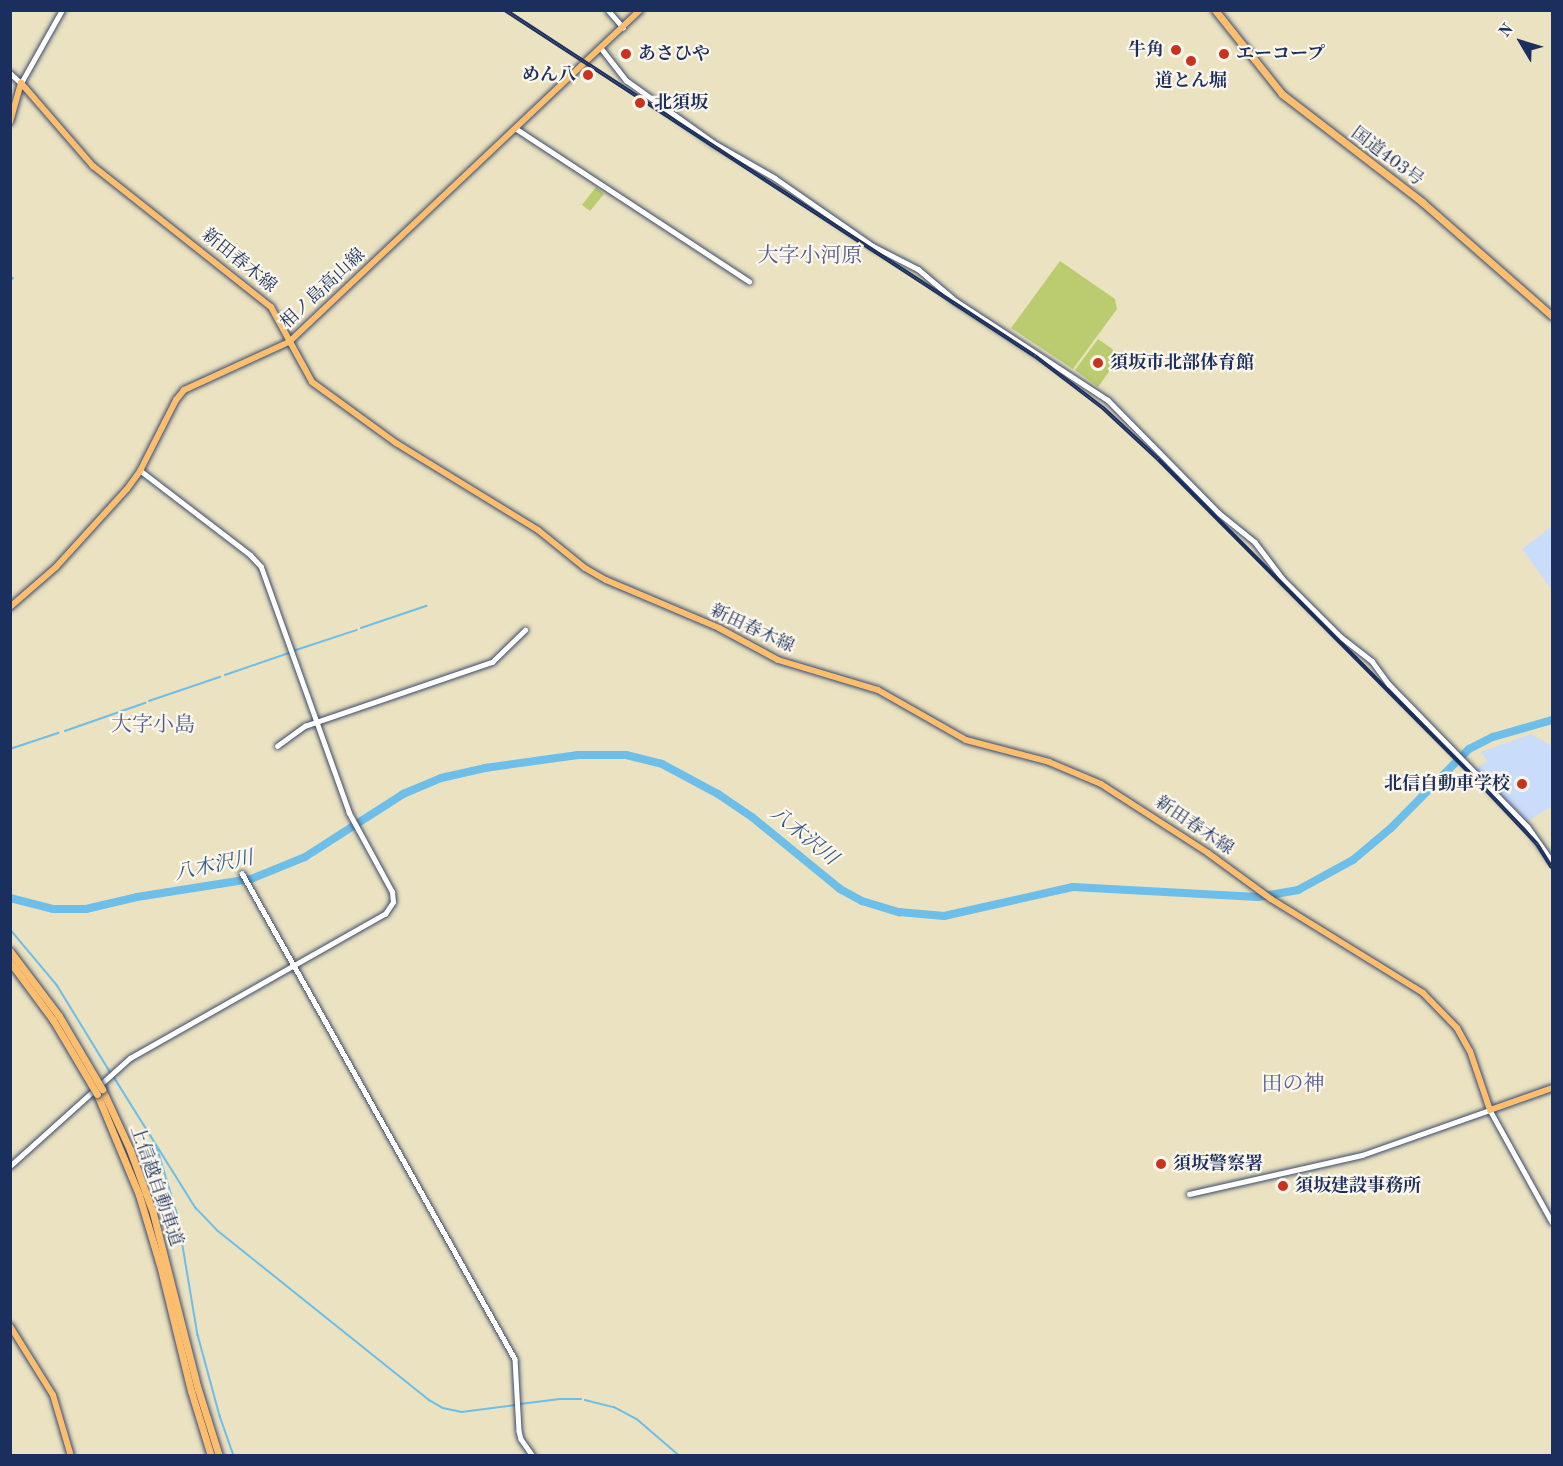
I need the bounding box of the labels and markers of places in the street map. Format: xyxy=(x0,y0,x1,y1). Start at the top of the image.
place label: 牛角 xyxy=(1128,39,1164,61)
place label: あさひや xyxy=(638,43,710,65)
marker: 牛角 xyxy=(1169,43,1183,57)
place label: エーコープ xyxy=(1236,43,1326,65)
marker: あさひや xyxy=(619,47,633,61)
marker: エーコープ xyxy=(1217,47,1231,61)
marker: 道とん堀 xyxy=(1184,54,1198,68)
place label: めん八 xyxy=(522,64,576,86)
marker: めん八 xyxy=(581,68,595,82)
place label: 道とん堀 xyxy=(1155,70,1227,92)
place label: 北須坂 xyxy=(654,92,708,114)
marker: 北須坂 xyxy=(631,94,649,112)
place label: 須坂市北部体育館 xyxy=(1110,352,1254,374)
marker: 須坂市北部体育館 xyxy=(1091,356,1105,370)
place label: 北信自動車学校 xyxy=(1384,773,1510,795)
marker: 北信自動車学校 xyxy=(1515,777,1529,791)
place label: 須坂警察署 xyxy=(1173,1153,1263,1175)
marker: 須坂警察署 xyxy=(1154,1157,1168,1171)
place label: 須坂建設事務所 xyxy=(1295,1175,1421,1197)
marker: 須坂建設事務所 xyxy=(1276,1179,1290,1193)

